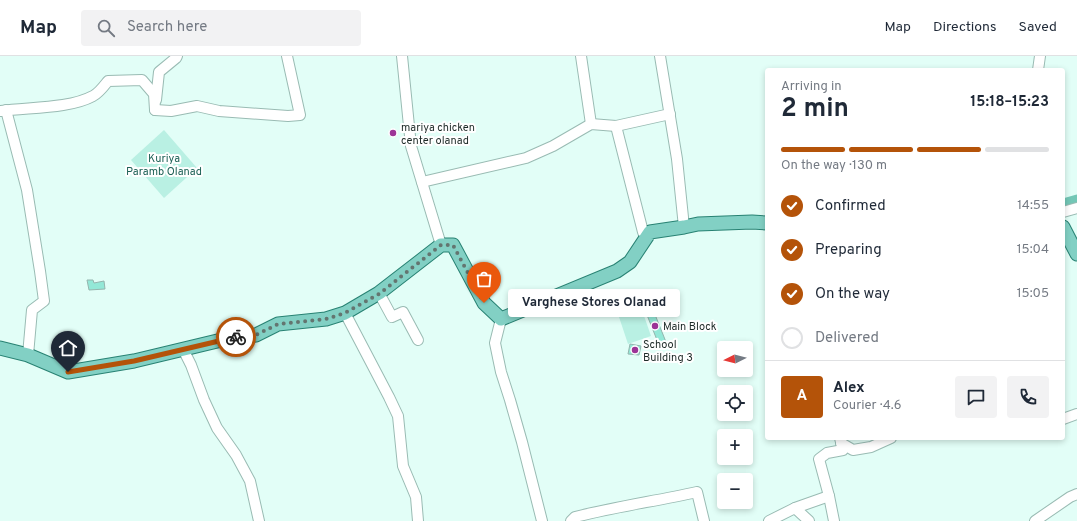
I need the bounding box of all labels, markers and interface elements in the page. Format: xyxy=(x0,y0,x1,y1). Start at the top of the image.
search box xyxy=(81,10,361,46)
text: Map xyxy=(20,16,57,40)
icon: search xyxy=(95,17,117,39)
text: Search here xyxy=(127,18,207,37)
text: Map xyxy=(885,19,911,36)
text: Directions xyxy=(933,19,997,36)
text: Saved xyxy=(1019,19,1057,36)
text: Arriving in xyxy=(781,79,842,95)
text: 2 min xyxy=(781,93,849,126)
text: 15:18–15:23 xyxy=(970,93,1049,112)
place label: mariya chicken center olanad xyxy=(401,121,475,148)
marker: mariya chicken center olanad xyxy=(388,128,398,138)
park label: Kuriya Paramb Olanad xyxy=(126,152,202,179)
text: On the way · 130 m xyxy=(781,158,887,174)
icon: check xyxy=(781,195,803,217)
text: Confirmed xyxy=(815,197,886,216)
text: 14:55 xyxy=(1017,198,1049,214)
icon: check xyxy=(781,239,803,261)
text: Preparing xyxy=(815,241,882,260)
text: 15:04 xyxy=(1017,242,1049,258)
pin xyxy=(467,262,501,303)
icon: bag xyxy=(473,268,495,290)
icon: check xyxy=(781,283,803,305)
text: On the way xyxy=(815,285,890,304)
text: 15:05 xyxy=(1017,286,1049,302)
callout: Varghese Stores Olanad xyxy=(508,289,680,317)
text: Varghese Stores Olanad xyxy=(522,295,666,311)
courier xyxy=(216,317,256,357)
place label: Main Block xyxy=(663,320,717,334)
marker: Main Block xyxy=(650,321,660,331)
icon: bike xyxy=(225,326,247,348)
text: Delivered xyxy=(815,329,879,348)
pin xyxy=(51,331,85,372)
icon: home xyxy=(57,337,79,359)
place label: School Building 3 xyxy=(643,338,693,365)
north arrow xyxy=(717,341,753,377)
map controls xyxy=(717,341,753,509)
marker: School Building 3 xyxy=(630,345,640,355)
button: chat xyxy=(955,376,997,418)
button: phone xyxy=(1007,376,1049,418)
text: Alex xyxy=(833,379,865,398)
button: locate xyxy=(717,385,753,421)
text: A xyxy=(797,387,807,406)
text: Courier · 4.6 xyxy=(833,398,901,414)
button: + xyxy=(717,429,753,465)
button: − xyxy=(717,473,753,509)

